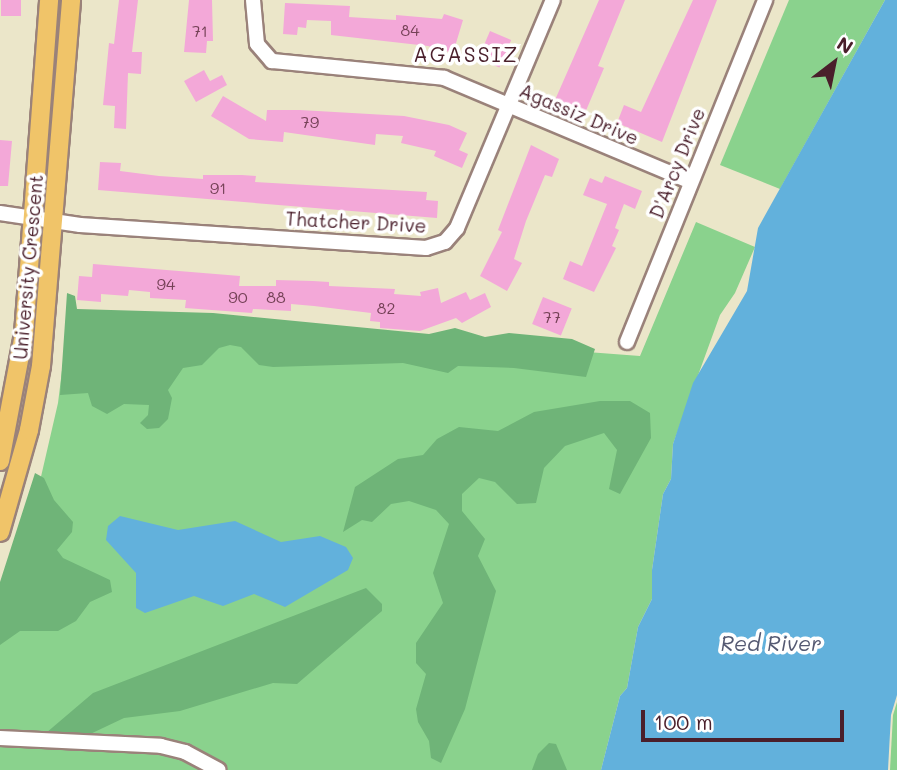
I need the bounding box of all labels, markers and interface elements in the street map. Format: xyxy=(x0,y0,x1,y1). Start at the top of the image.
house number: 84 xyxy=(400,20,420,40)
house number: 71 xyxy=(192,21,208,41)
north arrow xyxy=(799,28,869,98)
text: N xyxy=(833,30,858,59)
district label: AGASSIZ xyxy=(414,41,518,67)
street label: Agassiz Drive xyxy=(516,79,642,149)
street label: D'Arcy Drive xyxy=(644,104,710,222)
house number: 79 xyxy=(301,112,319,132)
street label: University Crescent xyxy=(9,174,47,360)
house number: 91 xyxy=(210,178,226,198)
street label: Thatcher Drive xyxy=(285,207,427,237)
house number: 94 xyxy=(157,274,175,294)
house number: 90 xyxy=(228,287,248,307)
house number: 88 xyxy=(266,287,286,307)
house number: 82 xyxy=(377,298,395,318)
house number: 77 xyxy=(543,307,561,327)
water label: Red River xyxy=(720,630,822,656)
scale bar xyxy=(645,696,848,740)
text: 100 m xyxy=(654,708,713,735)

